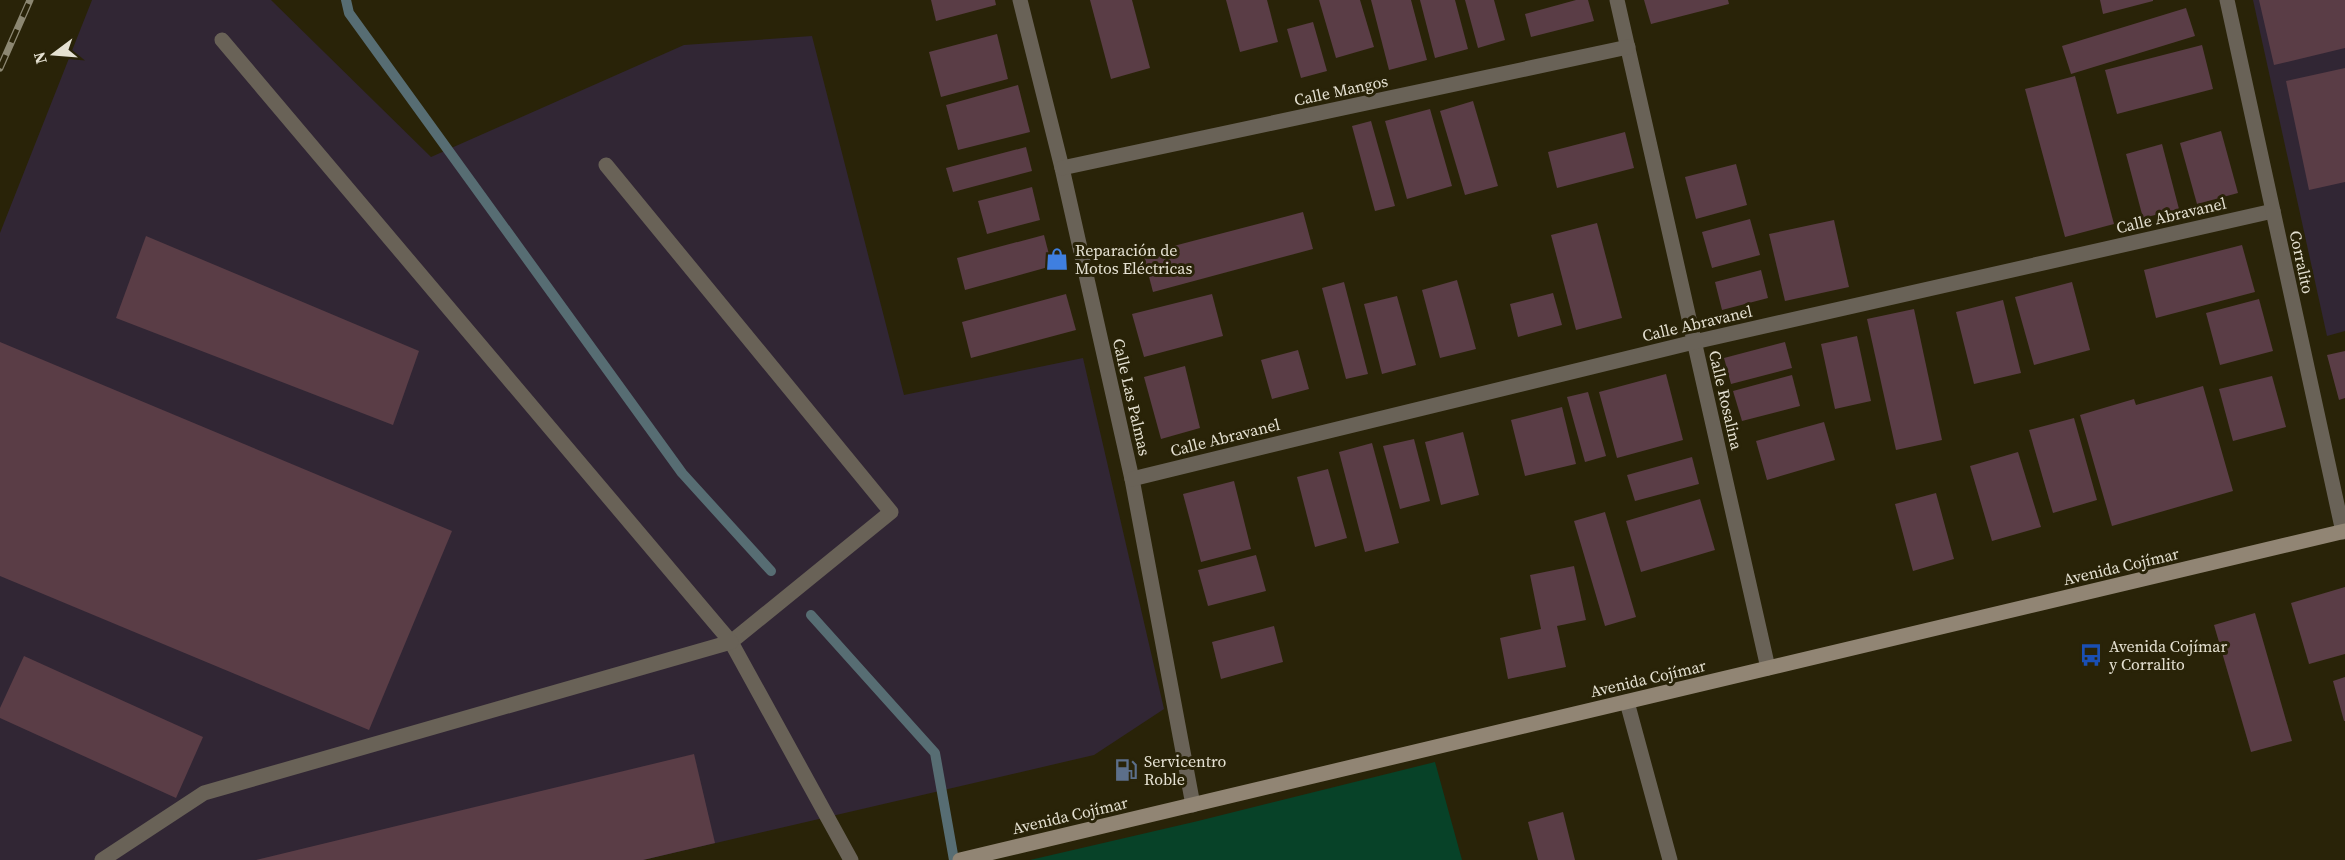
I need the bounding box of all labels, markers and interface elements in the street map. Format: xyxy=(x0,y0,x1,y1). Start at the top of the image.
north arrow xyxy=(24,24,84,84)
text: N xyxy=(27,49,52,67)
street label: Calle Mangos xyxy=(1292,69,1390,111)
street label: Calle Abravanel xyxy=(2114,192,2228,238)
street label: Corralito xyxy=(2285,228,2319,296)
place label: Reparación de Motos Eléctricas xyxy=(1075,239,1192,279)
shop icon: Reparación de Motos Eléctricas xyxy=(1044,246,1070,272)
street label: Calle Abravanel xyxy=(1640,300,1754,346)
street label: Calle Las Palmas xyxy=(1108,336,1156,458)
street label: Calle Rosalina xyxy=(1704,348,1748,453)
street label: Calle Abravanel xyxy=(1168,413,1282,461)
street label: Avenida Cojímar xyxy=(2061,542,2181,590)
place label: Avenida Cojímar y Corralito xyxy=(2109,635,2227,675)
bus stop icon: Avenida Cojímar y Corralito xyxy=(2078,642,2104,668)
street label: Avenida Cojímar xyxy=(1588,654,1708,702)
place label: Servicentro Roble xyxy=(1144,750,1227,790)
fuel station icon: Servicentro Roble xyxy=(1113,757,1139,783)
street label: Avenida Cojímar xyxy=(1010,791,1130,839)

